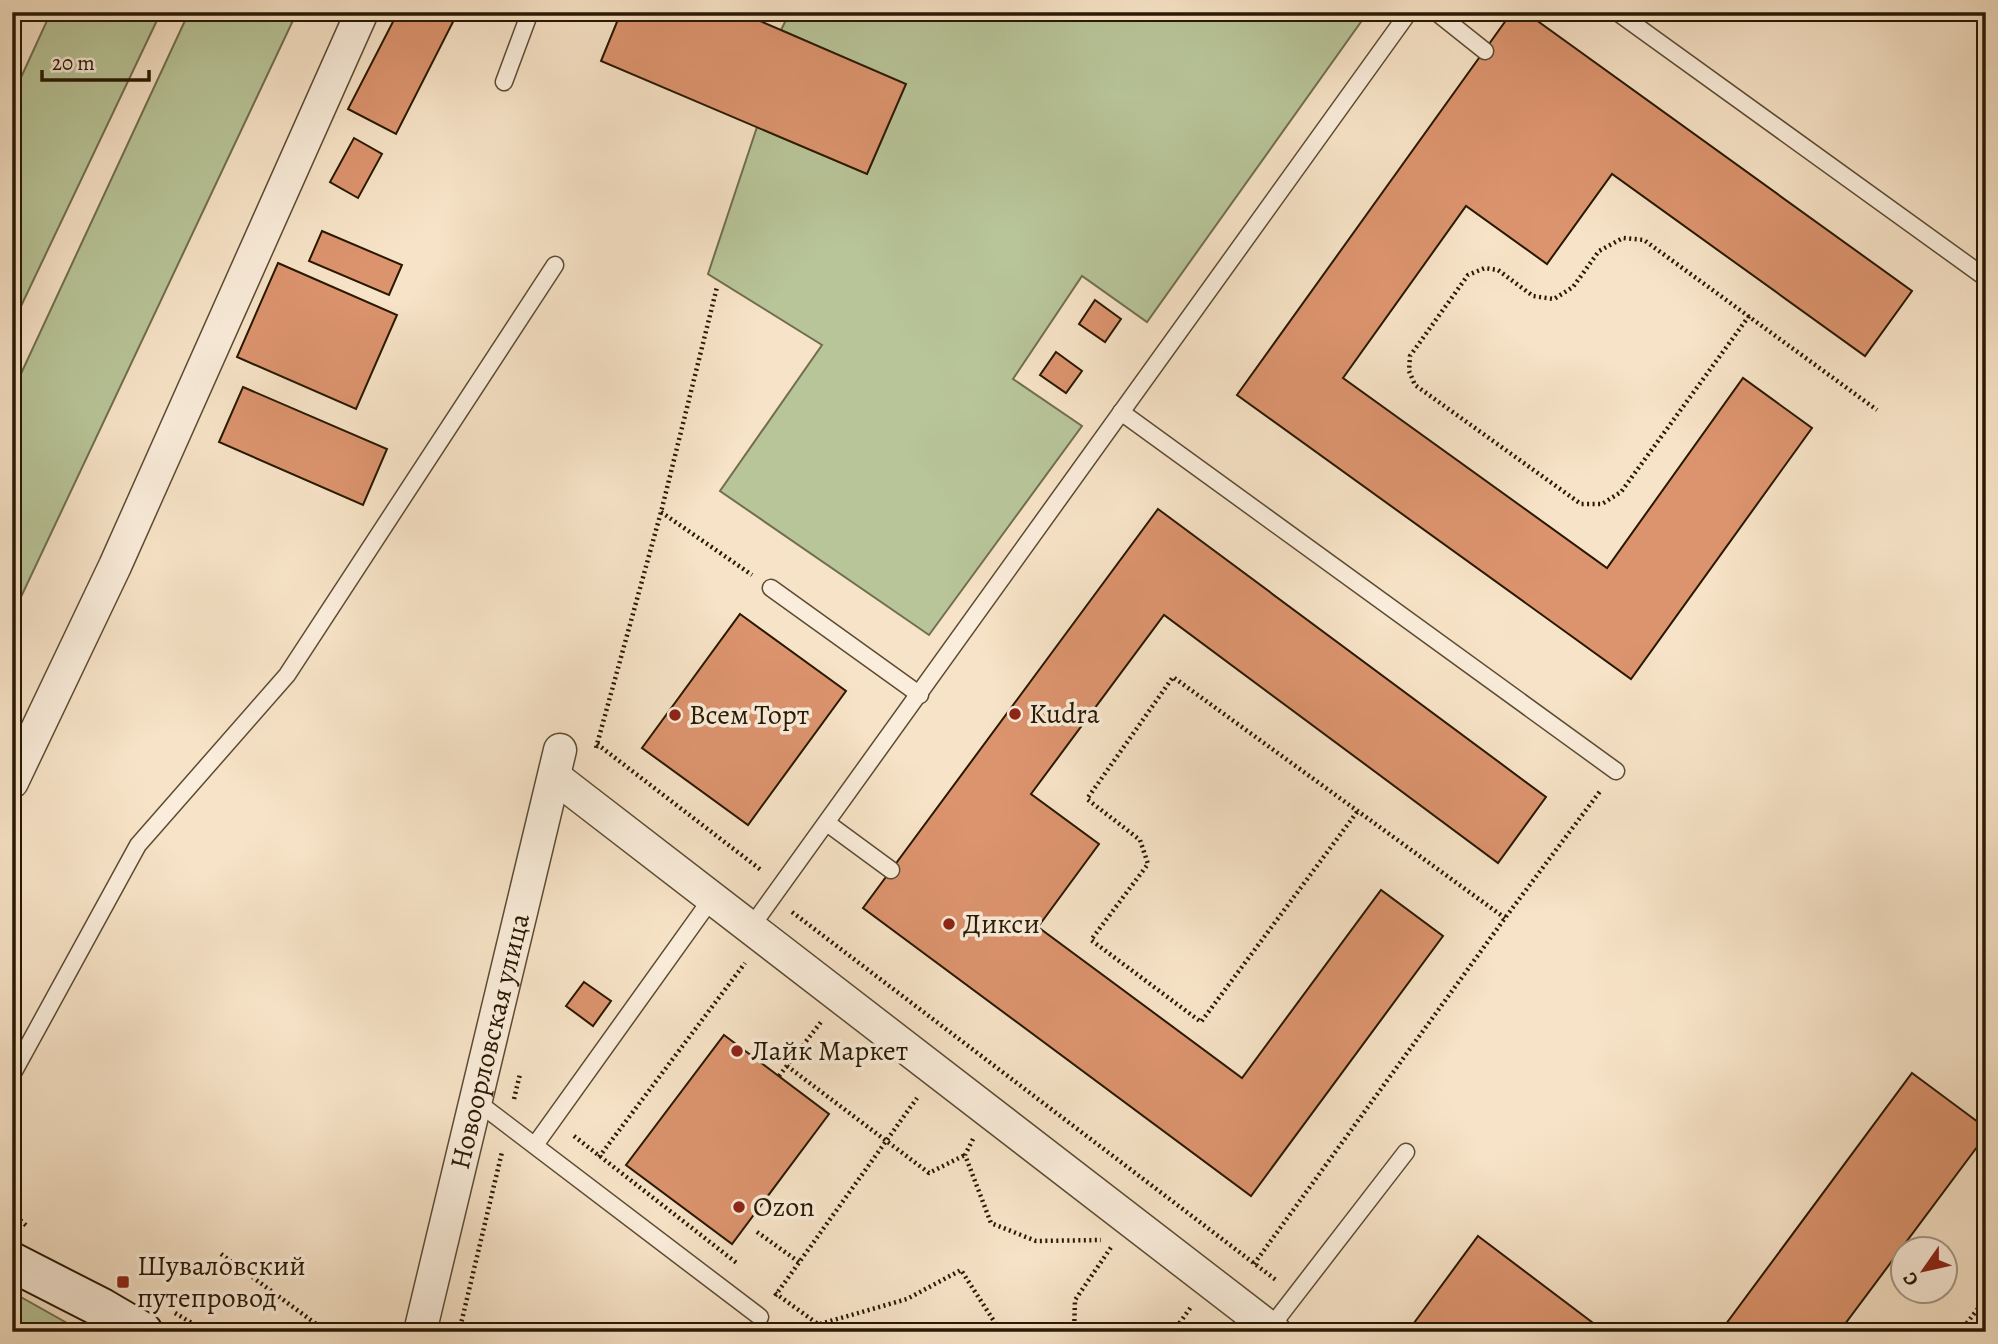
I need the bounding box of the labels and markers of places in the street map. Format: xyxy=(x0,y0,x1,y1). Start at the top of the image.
place label: Kudra xyxy=(1029,695,1100,733)
place label: Всем Торт xyxy=(689,696,809,734)
marker: Kudra xyxy=(1007,706,1023,722)
marker: Всем Торт xyxy=(667,707,683,723)
place label: Дикси xyxy=(963,905,1040,943)
marker: Дикси xyxy=(941,916,957,932)
place label: Лайк Маркет xyxy=(751,1032,908,1070)
marker: Лайк Маркет xyxy=(729,1043,745,1059)
place label: Ozon xyxy=(753,1188,815,1226)
marker: Ozon xyxy=(731,1199,747,1215)
place label: Шуваловский путепровод xyxy=(137,1247,306,1317)
marker: Шуваловский путепровод xyxy=(115,1274,131,1290)

